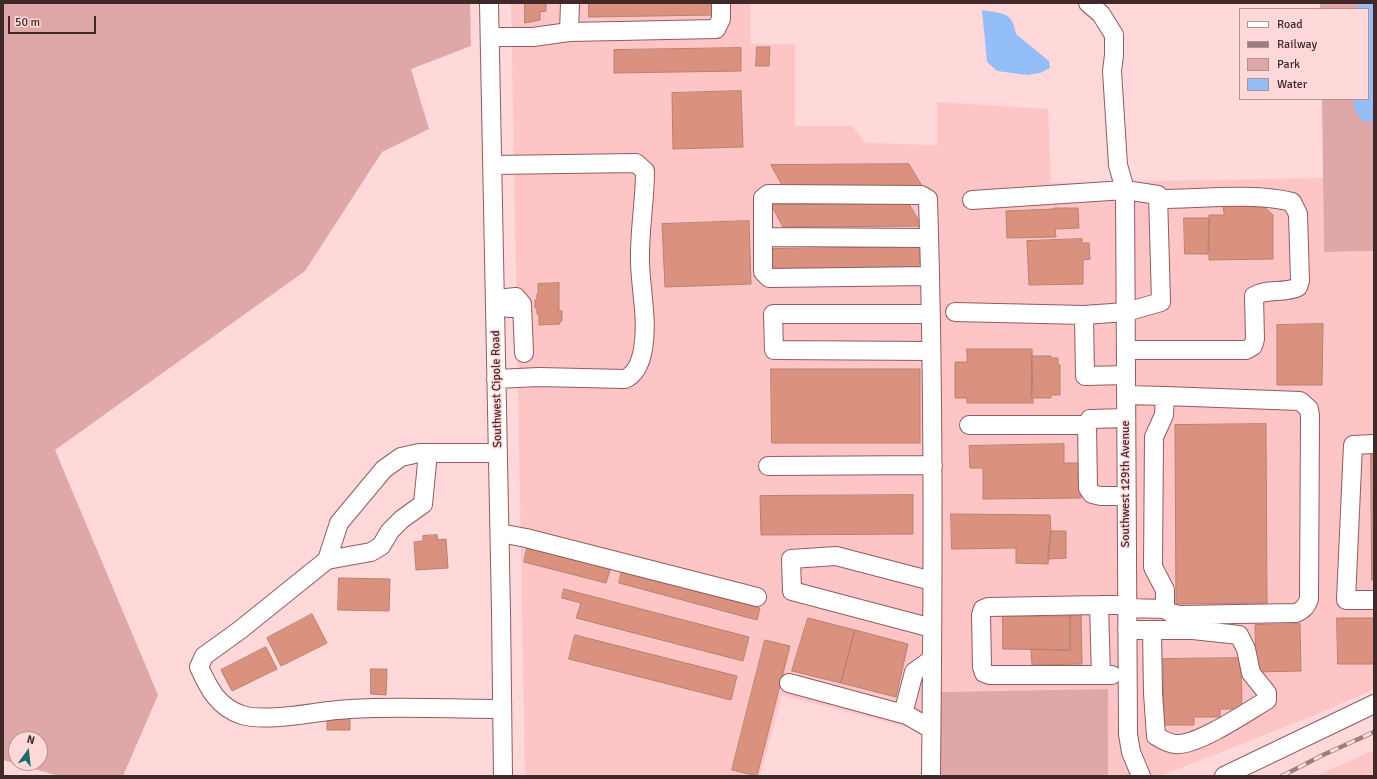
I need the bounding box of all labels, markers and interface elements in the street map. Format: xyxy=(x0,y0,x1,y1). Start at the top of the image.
scale bar xyxy=(10,8,98,34)
legend xyxy=(1239,8,1369,100)
text: 50 m xyxy=(15,15,40,30)
text: Road xyxy=(1277,17,1303,32)
text: Railway xyxy=(1277,37,1317,52)
text: Park xyxy=(1277,57,1300,72)
text: Water xyxy=(1277,77,1307,92)
street label: Southwest Cipole Road xyxy=(489,330,505,448)
street label: Southwest 129th Avenue xyxy=(1119,421,1133,547)
north arrow xyxy=(8,731,48,771)
text: N xyxy=(26,733,36,747)

